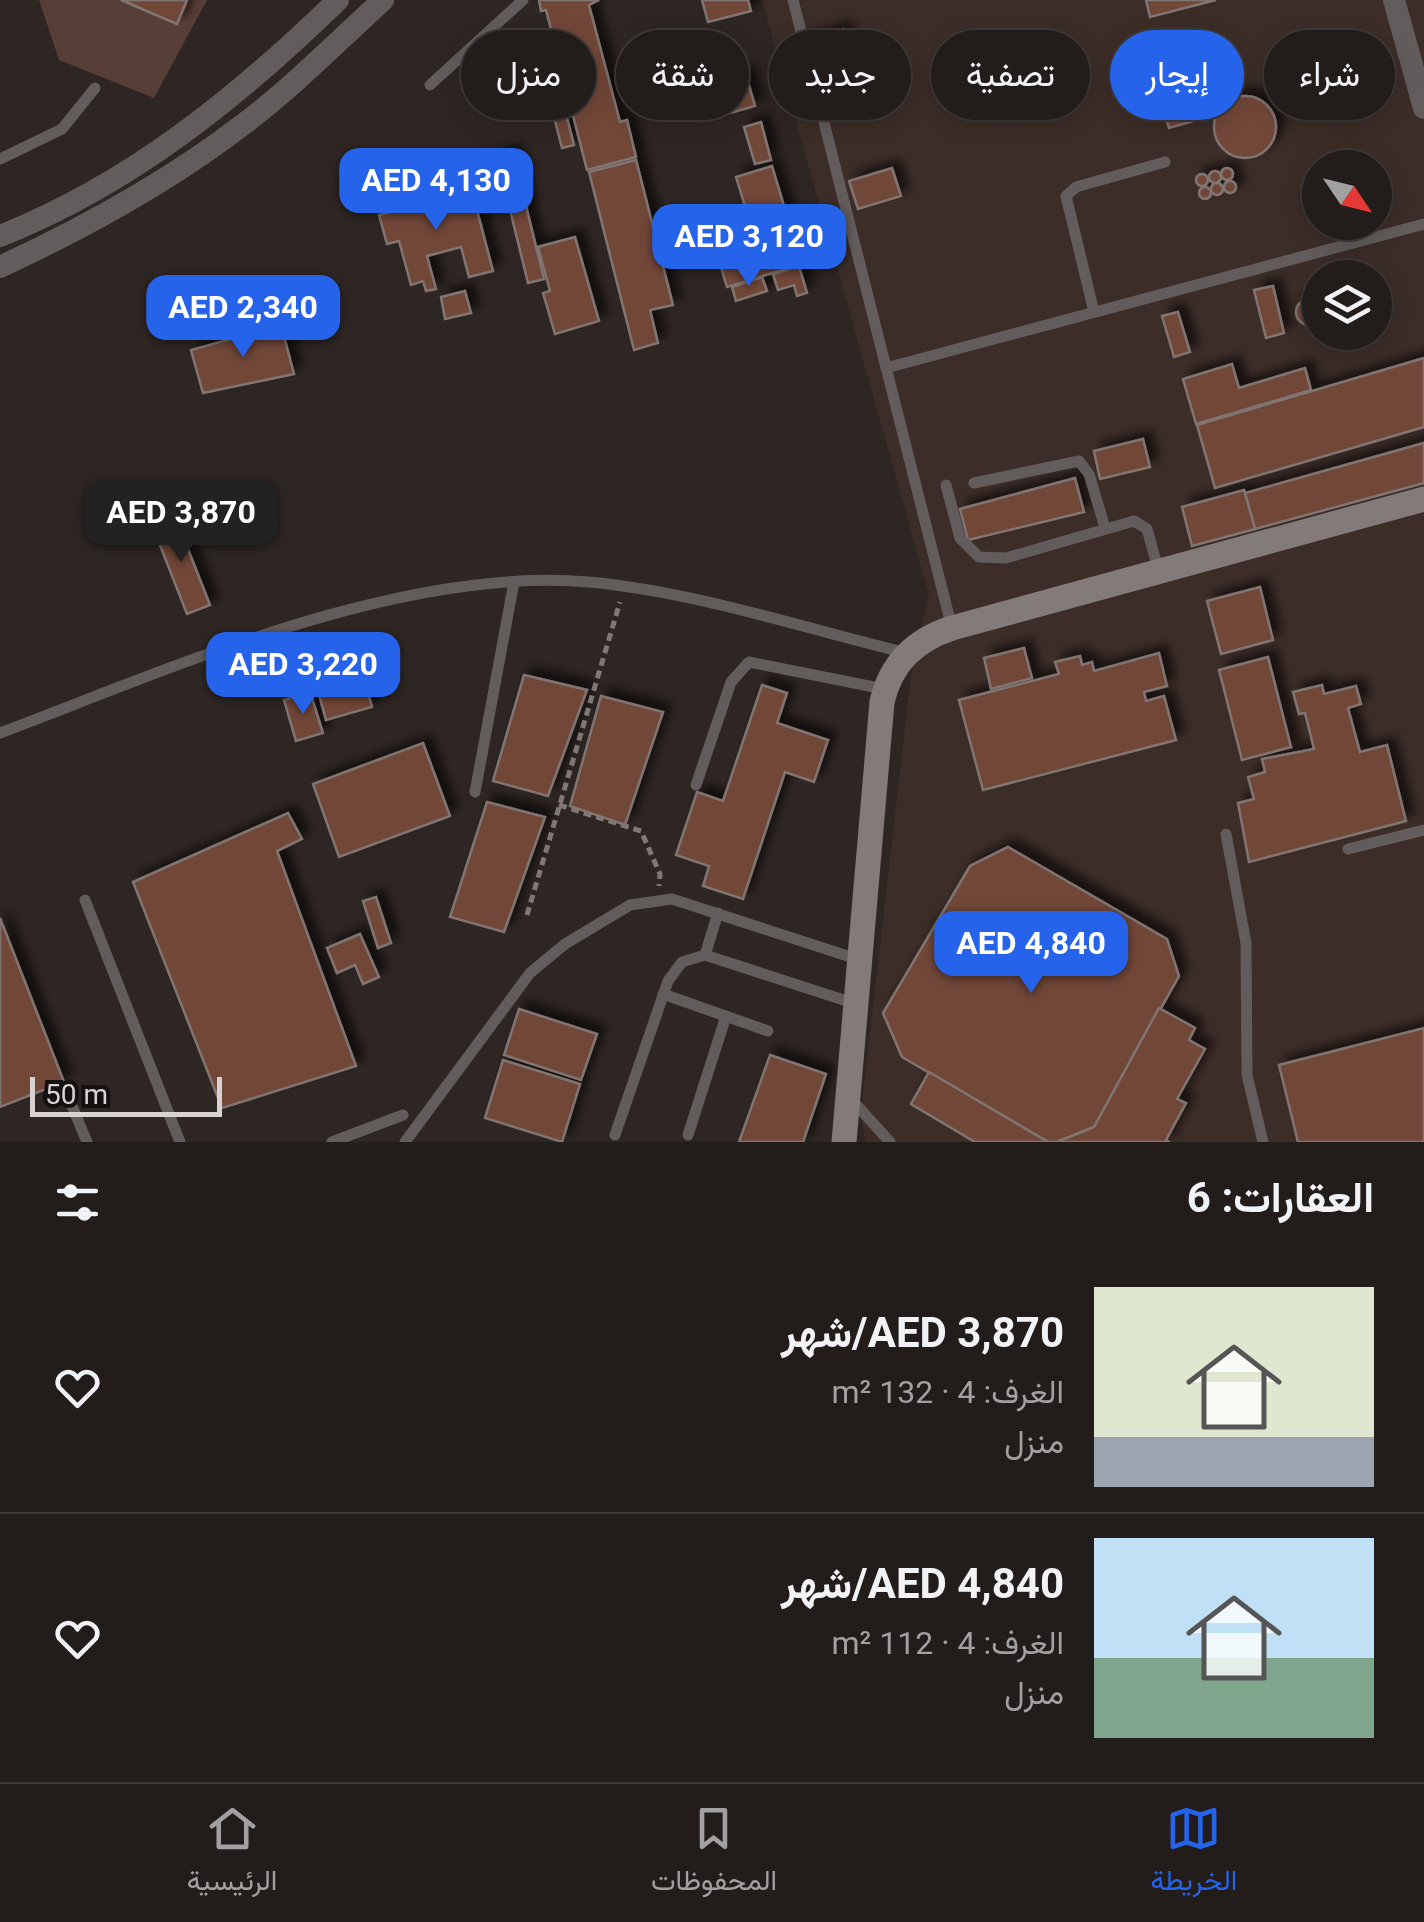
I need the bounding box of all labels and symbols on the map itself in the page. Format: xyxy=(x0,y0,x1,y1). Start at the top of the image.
pin: AED 4,130 xyxy=(322,148,550,233)
north arrow xyxy=(1302,150,1392,240)
pin: AED 3,120 xyxy=(635,204,863,289)
pin: AED 2,340 xyxy=(129,275,357,360)
pin: AED 3,870 xyxy=(67,480,295,565)
pin: AED 3,220 xyxy=(189,632,417,717)
pin: AED 4,840 xyxy=(917,911,1145,996)
scale bar xyxy=(30,1072,222,1116)

